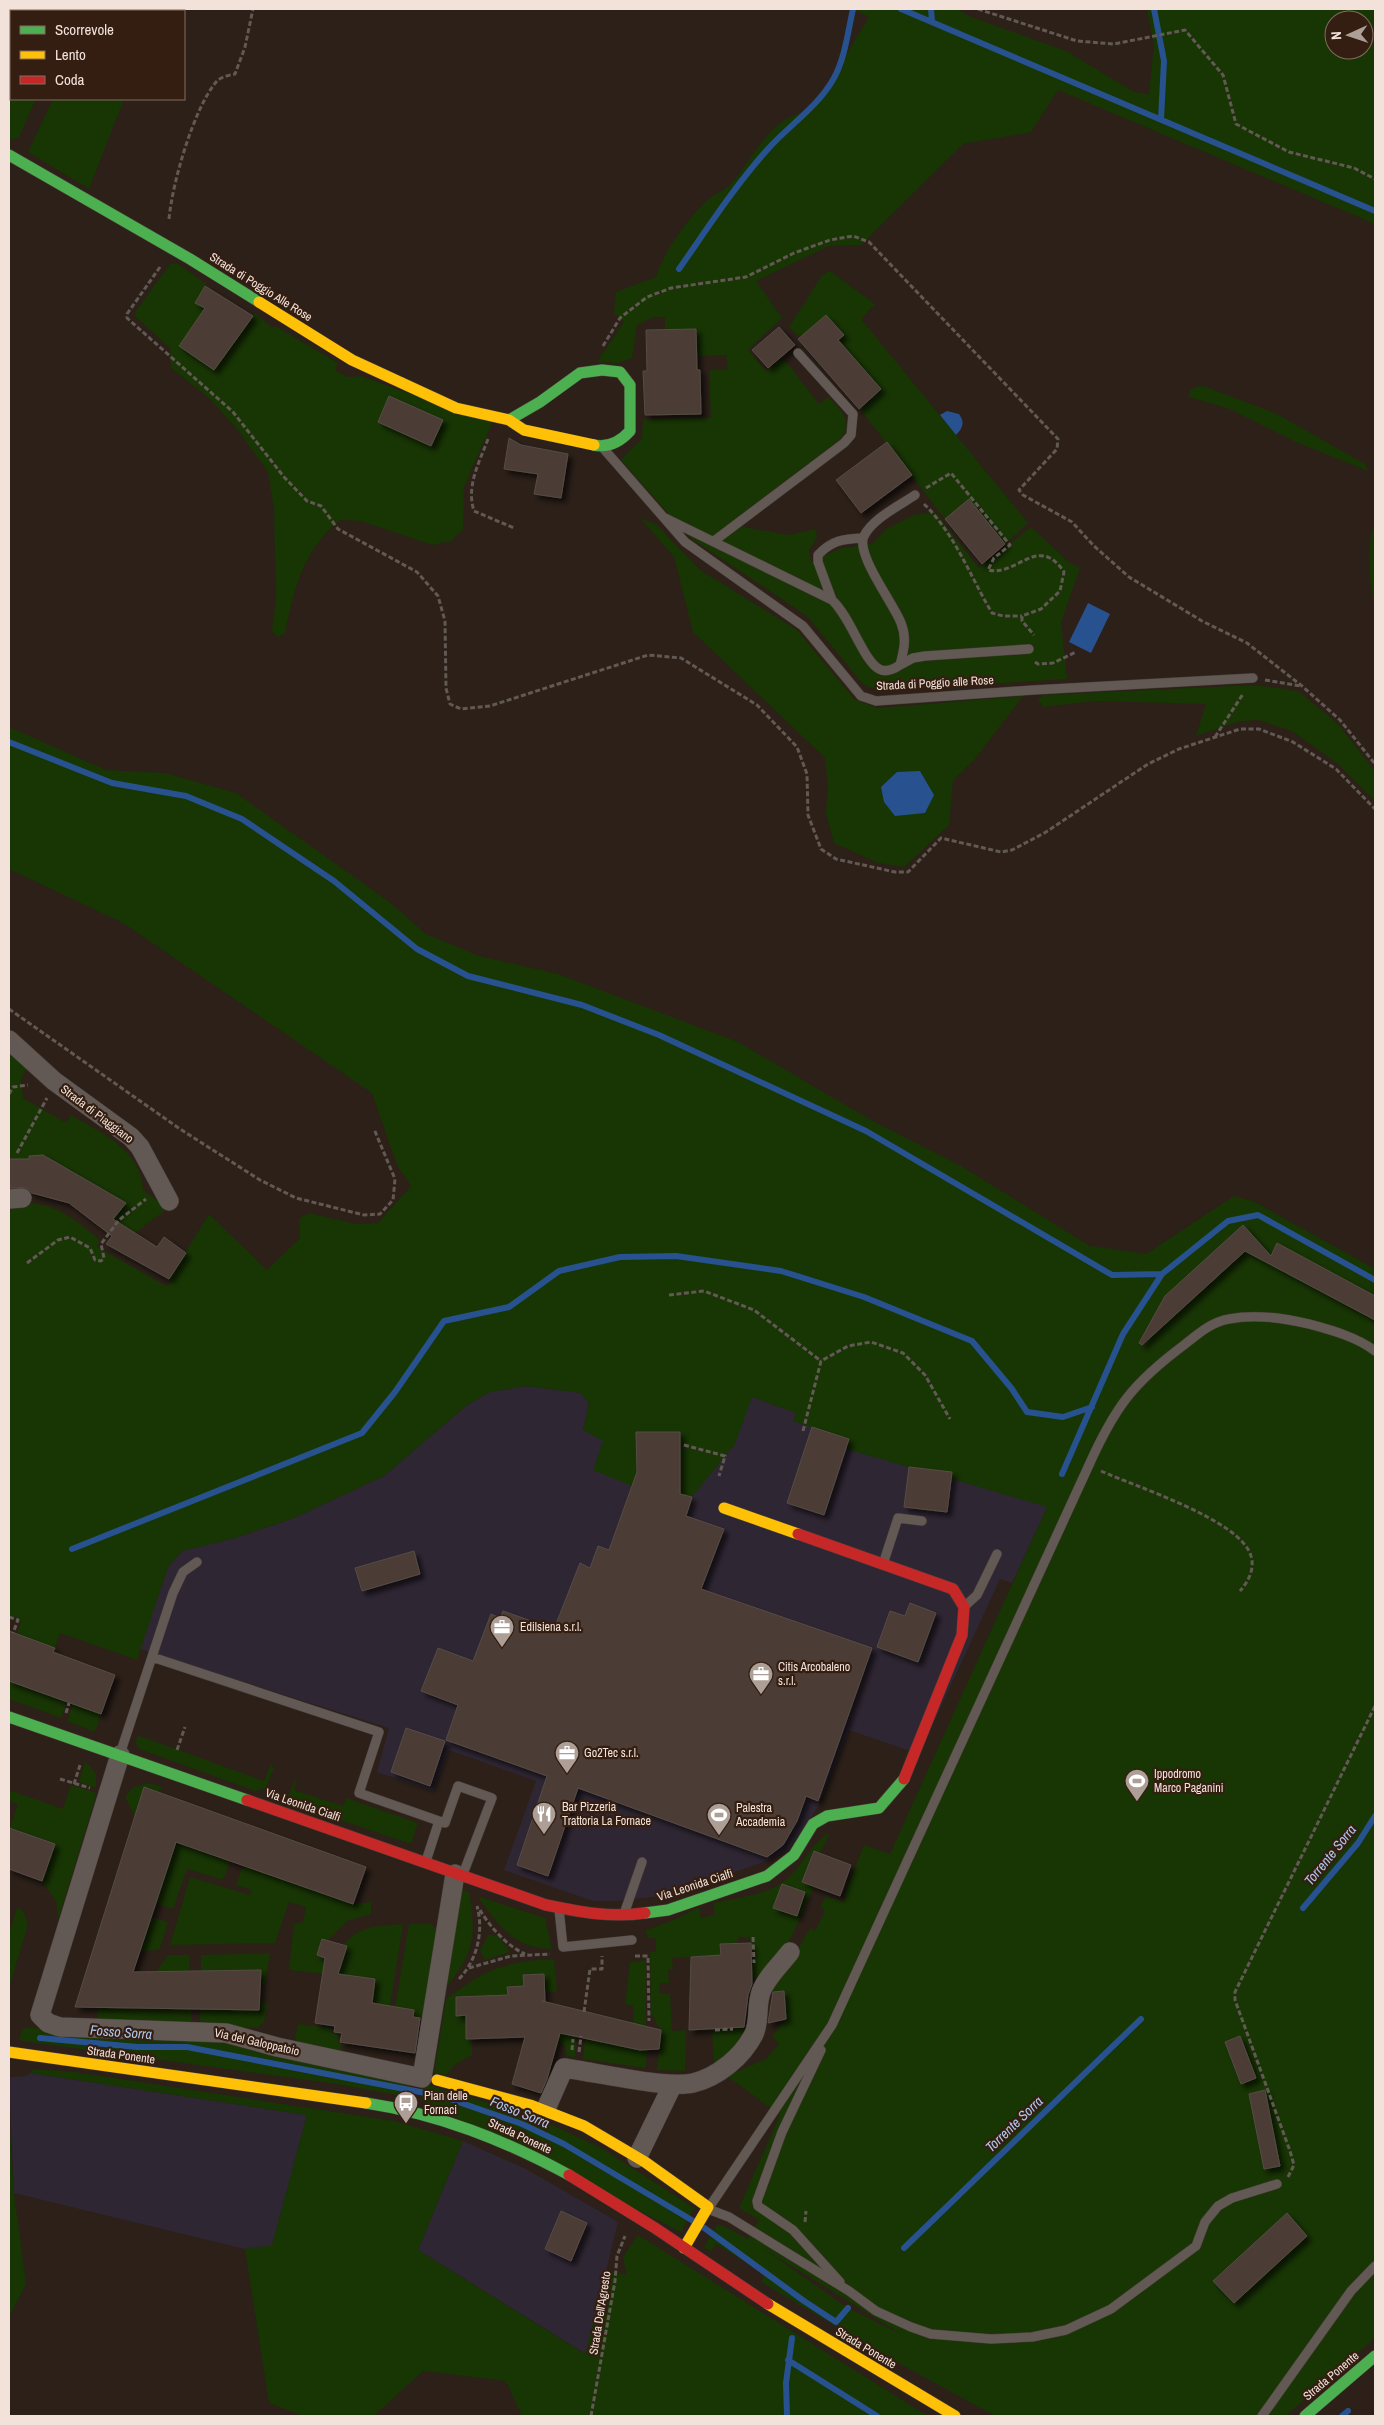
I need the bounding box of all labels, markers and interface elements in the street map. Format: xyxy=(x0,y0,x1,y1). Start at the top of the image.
legend xyxy=(10,10,185,100)
north arrow xyxy=(1324,10,1374,60)
text: Scorrevole xyxy=(55,19,114,40)
text: N xyxy=(1327,31,1345,40)
text: Lento xyxy=(55,44,86,65)
text: Coda xyxy=(55,69,85,90)
street label: Strada di Poggio Alle Rose xyxy=(207,249,315,325)
street label: Strada di Poggio alle Rose xyxy=(876,672,994,694)
street label: Strada di Piaggiano xyxy=(57,1081,137,1147)
office icon: Edilsiena s.r.l. xyxy=(489,1614,515,1648)
place label: Edilsiena s.r.l. xyxy=(520,1619,582,1635)
place label: Citis Arcobaleno s.r.l. xyxy=(778,1659,850,1689)
office icon: Citis Arcobaleno s.r.l. xyxy=(748,1661,774,1695)
office icon: Go2Tec s.r.l. xyxy=(554,1740,580,1774)
place label: Go2Tec s.r.l. xyxy=(584,1745,639,1761)
place label: Ippodromo Marco Paganini xyxy=(1154,1766,1223,1796)
sports icon: Ippodromo Marco Paganini xyxy=(1124,1768,1150,1802)
street label: Via Leonida Cialfi xyxy=(263,1785,343,1825)
place label: Bar Pizzeria Trattoria La Fornace xyxy=(562,1799,651,1829)
place label: Palestra Accademia xyxy=(735,1800,786,1830)
restaurant icon: Bar Pizzeria Trattoria La Fornace xyxy=(531,1801,557,1835)
sports icon: Palestra Accademia xyxy=(706,1802,732,1836)
water label: Torrente Sorra xyxy=(1300,1821,1360,1889)
street label: Via Leonida Cialfi xyxy=(655,1865,735,1905)
water label: Fosso Sorra xyxy=(89,2021,153,2043)
street label: Via del Galoppatoio xyxy=(213,2024,301,2060)
street label: Strada Ponente xyxy=(86,2042,156,2068)
place label: Pian delle Fornaci xyxy=(424,2088,468,2118)
bus stop icon: Pian delle Fornaci xyxy=(393,2090,419,2124)
water label: Fosso Sorra xyxy=(488,2092,552,2132)
water label: Torrente Sorra xyxy=(981,2092,1047,2156)
street label: Strada Ponente xyxy=(486,2114,554,2158)
street label: Strada Dell'Agresto xyxy=(585,2270,615,2356)
street label: Strada Ponente xyxy=(833,2324,899,2372)
street label: Strada Ponente xyxy=(1300,2348,1362,2404)

